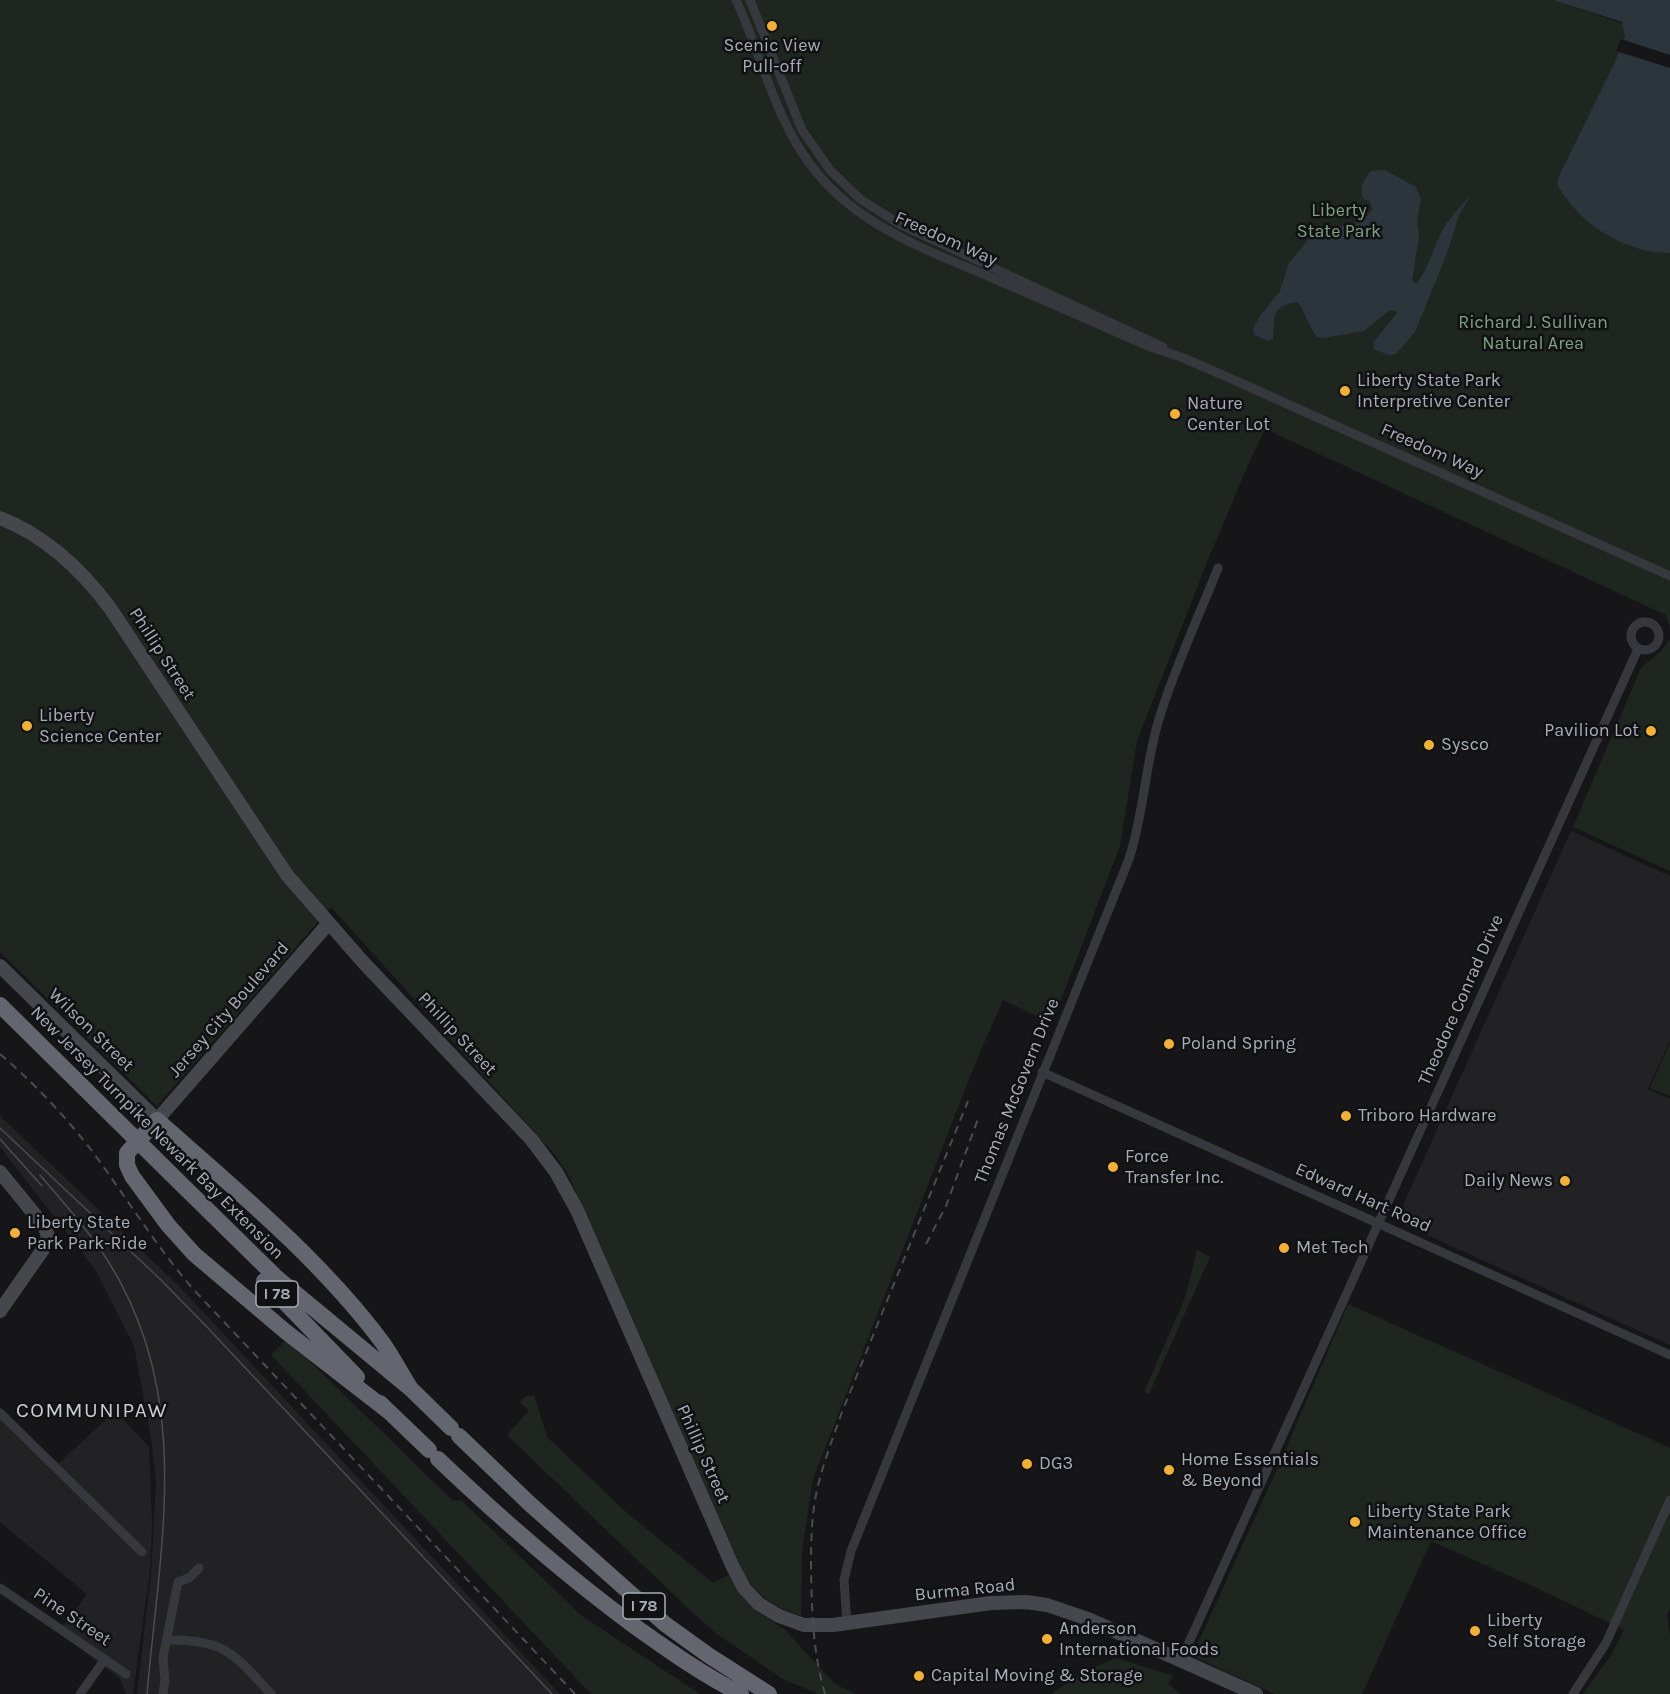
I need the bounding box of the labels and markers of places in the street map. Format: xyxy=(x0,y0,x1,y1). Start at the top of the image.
marker: Scenic View Pull-off xyxy=(765,19,779,33)
place label: Scenic View Pull-off xyxy=(724,35,820,78)
place label: Liberty State Park Interpretive Center xyxy=(1357,370,1510,412)
marker: Liberty State Park Interpretive Center xyxy=(1338,384,1352,398)
place label: Nature Center Lot xyxy=(1187,393,1270,436)
marker: Nature Center Lot xyxy=(1168,407,1182,421)
place label: Liberty Science Center xyxy=(39,705,161,748)
marker: Liberty Science Center xyxy=(20,719,34,733)
place label: Pavilion Lot xyxy=(1544,720,1639,742)
marker: Pavilion Lot xyxy=(1644,724,1658,738)
place label: Sysco xyxy=(1441,734,1489,756)
marker: Sysco xyxy=(1422,738,1436,752)
place label: Poland Spring xyxy=(1181,1033,1296,1055)
marker: Poland Spring xyxy=(1162,1037,1176,1051)
place label: Triboro Hardware xyxy=(1358,1105,1497,1127)
marker: Triboro Hardware xyxy=(1339,1109,1353,1123)
place label: Force Transfer Inc. xyxy=(1125,1146,1224,1188)
marker: Force Transfer Inc. xyxy=(1106,1160,1120,1174)
place label: Daily News xyxy=(1464,1170,1553,1192)
marker: Daily News xyxy=(1558,1174,1572,1188)
place label: Liberty State Park Park-Ride xyxy=(27,1212,147,1254)
marker: Liberty State Park Park-Ride xyxy=(8,1226,22,1240)
place label: Met Tech xyxy=(1296,1237,1369,1259)
marker: Met Tech xyxy=(1277,1241,1291,1255)
place label: Home Essentials & Beyond xyxy=(1181,1449,1319,1492)
place label: DG3 xyxy=(1039,1453,1073,1475)
marker: DG3 xyxy=(1020,1457,1034,1471)
marker: Home Essentials & Beyond xyxy=(1162,1463,1176,1477)
place label: Liberty State Park Maintenance Office xyxy=(1367,1501,1527,1544)
marker: Liberty State Park Maintenance Office xyxy=(1348,1515,1362,1529)
place label: Liberty Self Storage xyxy=(1487,1610,1586,1652)
place label: Anderson International Foods xyxy=(1059,1618,1219,1660)
marker: Liberty Self Storage xyxy=(1468,1624,1482,1638)
marker: Anderson International Foods xyxy=(1040,1632,1054,1646)
place label: Capital Moving & Storage xyxy=(931,1665,1143,1687)
marker: Capital Moving & Storage xyxy=(912,1669,926,1683)

